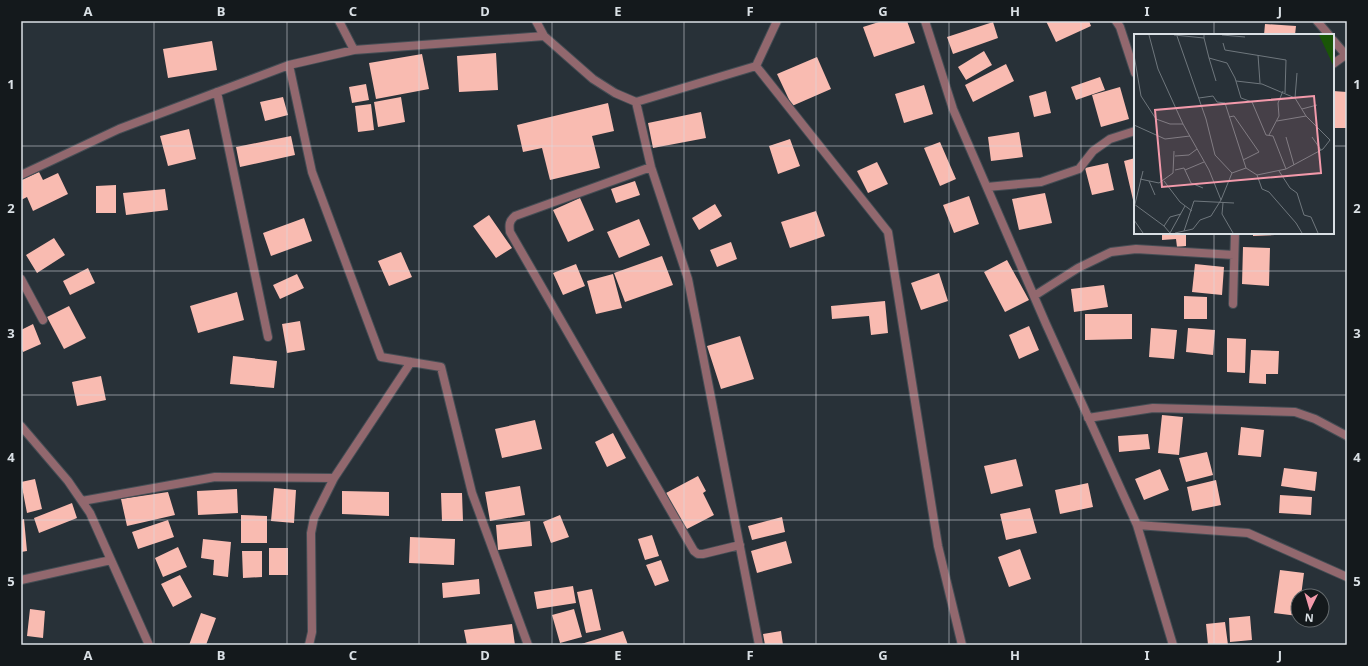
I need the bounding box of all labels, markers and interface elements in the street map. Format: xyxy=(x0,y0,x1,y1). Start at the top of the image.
text: A xyxy=(84,2,93,20)
text: B xyxy=(217,2,225,20)
text: C xyxy=(349,2,357,20)
text: D xyxy=(480,2,490,20)
text: E xyxy=(614,2,622,20)
text: F xyxy=(746,2,754,20)
text: G xyxy=(878,2,888,20)
text: H xyxy=(1010,2,1020,20)
text: I xyxy=(1144,2,1150,20)
text: J xyxy=(1277,2,1282,20)
inset map xyxy=(1134,34,1334,234)
text: 1 xyxy=(7,75,15,93)
text: 1 xyxy=(1353,75,1361,93)
text: 2 xyxy=(7,199,15,217)
text: 2 xyxy=(1353,199,1361,217)
text: 3 xyxy=(7,324,15,342)
text: 3 xyxy=(1353,324,1361,342)
text: 4 xyxy=(7,448,15,466)
text: 4 xyxy=(1353,448,1361,466)
text: 5 xyxy=(7,572,15,590)
text: 5 xyxy=(1353,572,1361,590)
north arrow xyxy=(1290,588,1330,628)
text: N xyxy=(1304,611,1314,626)
text: A xyxy=(84,646,93,664)
text: B xyxy=(217,646,225,664)
text: C xyxy=(349,646,357,664)
text: D xyxy=(480,646,490,664)
text: E xyxy=(614,646,622,664)
text: F xyxy=(746,646,754,664)
text: G xyxy=(878,646,888,664)
text: H xyxy=(1010,646,1020,664)
text: I xyxy=(1144,646,1150,664)
text: J xyxy=(1277,646,1282,664)

